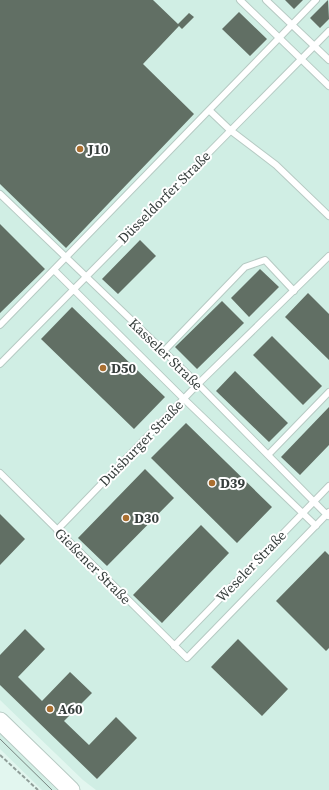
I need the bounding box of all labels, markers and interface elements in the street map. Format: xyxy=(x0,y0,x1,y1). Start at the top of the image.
place label: J10 xyxy=(87,139,109,159)
marker: J10 xyxy=(75,144,85,154)
street label: Düsseldorfer Straße xyxy=(113,146,215,248)
street label: Kasseler Straße xyxy=(125,314,207,394)
place label: D50 xyxy=(111,358,136,378)
marker: D50 xyxy=(98,363,108,373)
street label: Duisburger Straße xyxy=(94,395,188,491)
place label: D39 xyxy=(220,473,245,493)
marker: D39 xyxy=(207,478,217,488)
place label: D30 xyxy=(134,508,159,528)
marker: D30 xyxy=(121,513,131,523)
street label: Gießener Straße xyxy=(50,523,136,609)
street label: Weseler Straße xyxy=(211,526,291,606)
place label: A60 xyxy=(58,699,83,719)
marker: A60 xyxy=(45,704,55,714)

